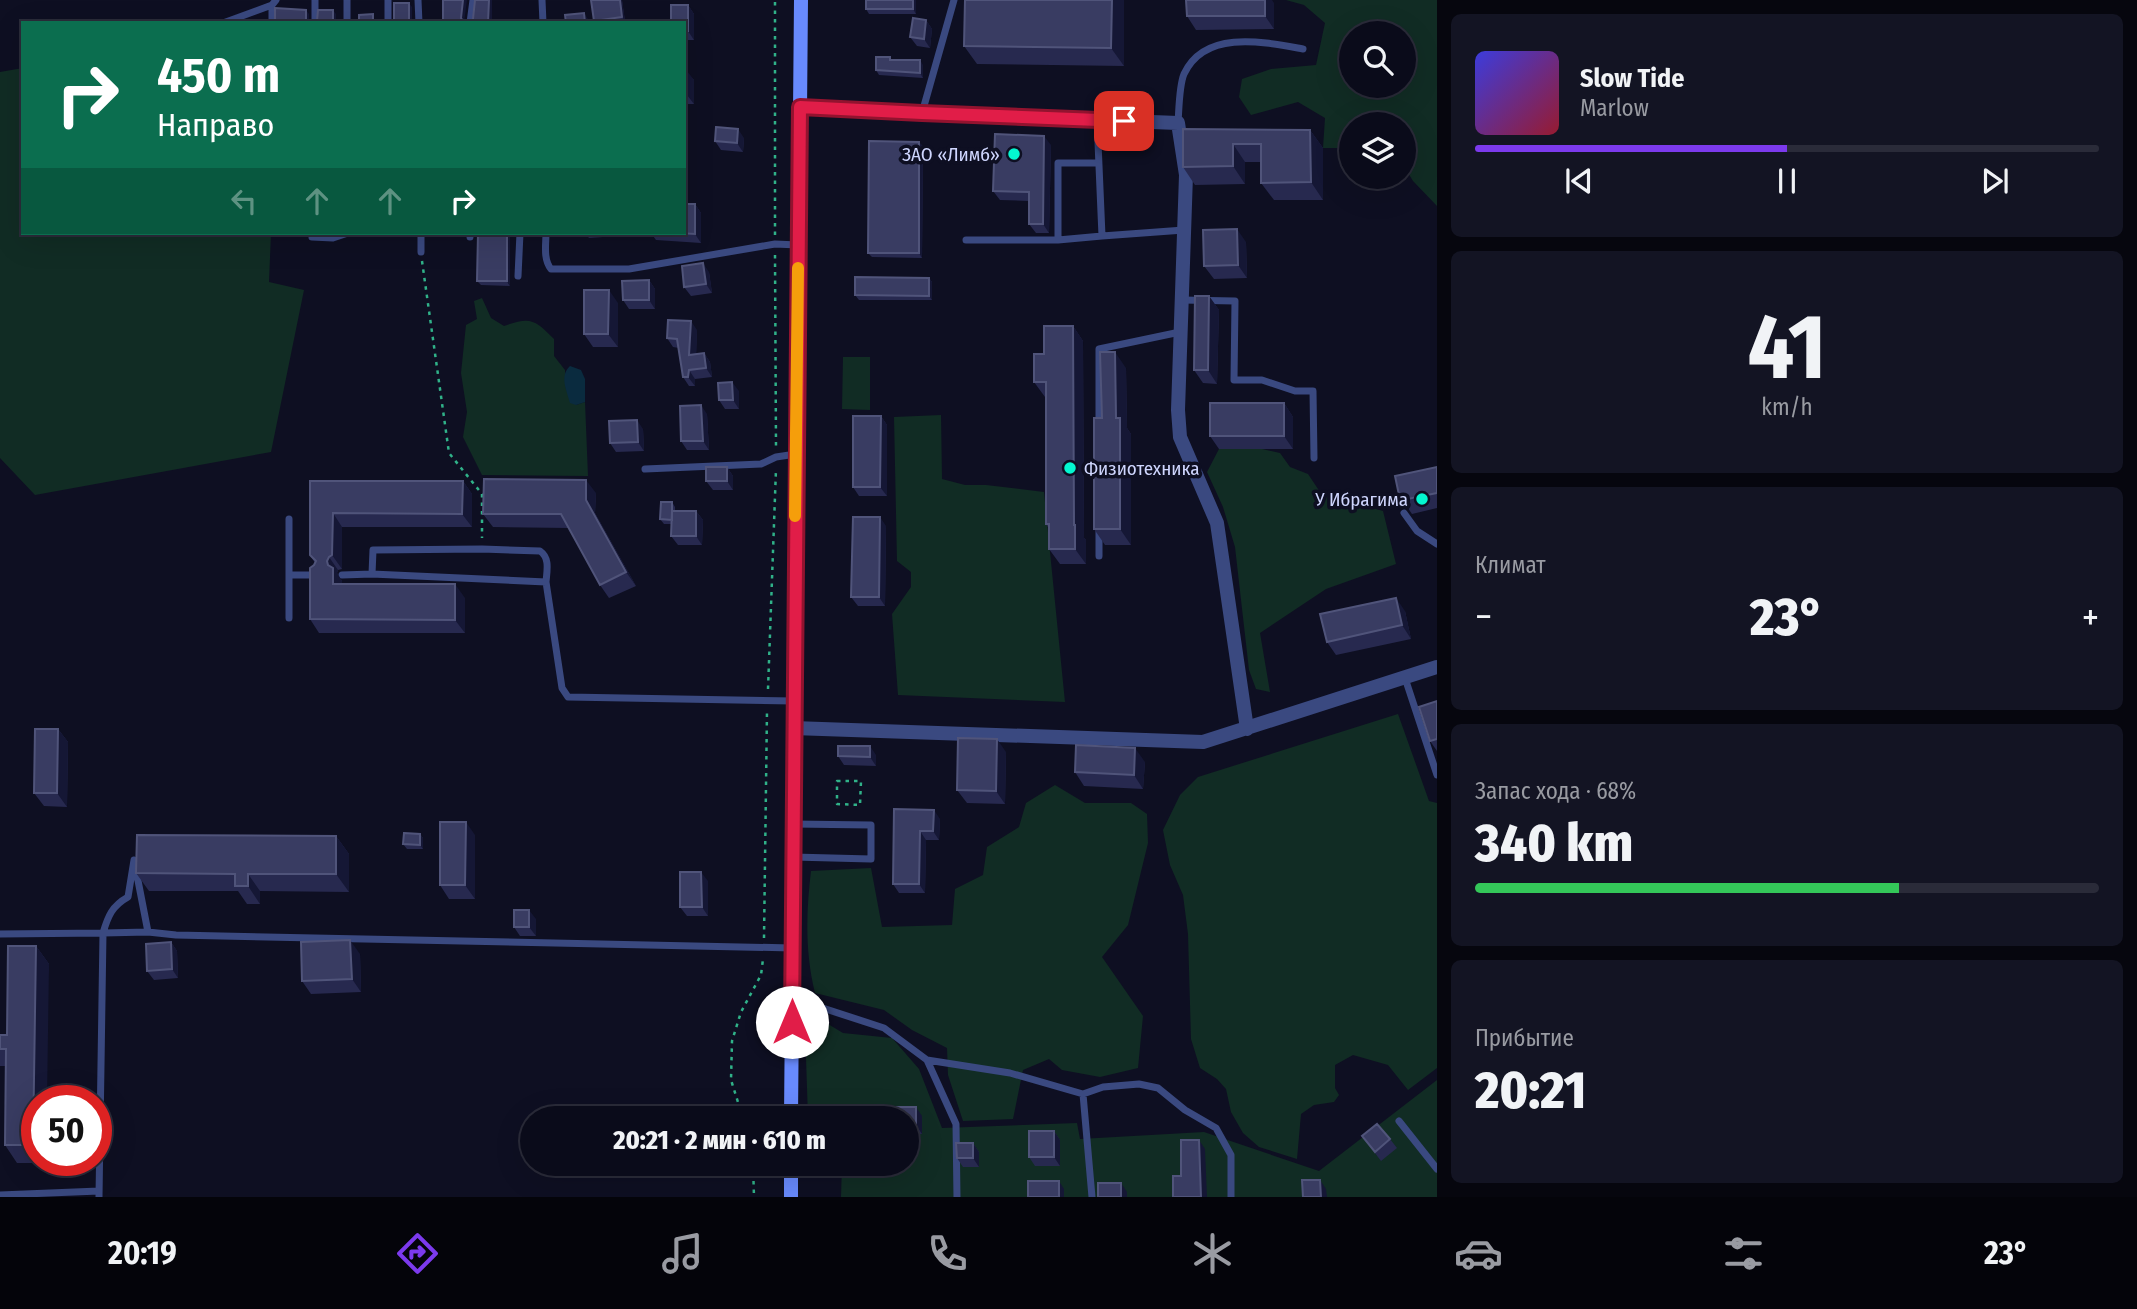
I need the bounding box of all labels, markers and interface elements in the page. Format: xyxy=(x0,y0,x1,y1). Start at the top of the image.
map controls xyxy=(1339,21,1416,189)
button: search xyxy=(1339,21,1416,98)
text: 450 m xyxy=(157,46,280,105)
icon: right xyxy=(42,49,133,140)
text: Slow Tide xyxy=(1580,63,1684,94)
pin xyxy=(1094,91,1154,151)
text: Marlow xyxy=(1580,94,1649,122)
icon: arrive xyxy=(1105,102,1143,140)
text: Направо xyxy=(157,106,274,144)
button: layers xyxy=(1339,112,1416,189)
place label: ЗАО «Лимб» xyxy=(902,143,1000,166)
marker: ЗАО «Лимб» xyxy=(1006,146,1022,162)
icon: previous xyxy=(1560,162,1598,200)
icon: pause xyxy=(1768,162,1806,200)
icon: next xyxy=(1976,162,2014,200)
icon: left xyxy=(225,182,263,220)
icon: ahead xyxy=(298,182,336,220)
icon: ahead xyxy=(371,182,409,220)
icon: right xyxy=(444,182,482,220)
text: 41 xyxy=(1747,293,1827,402)
text: km/h xyxy=(1761,393,1813,421)
place label: Физиотехника xyxy=(1084,457,1199,480)
marker: Физиотехника xyxy=(1062,460,1078,476)
place label: У Ибрагима xyxy=(1314,488,1408,511)
marker: У Ибрагима xyxy=(1414,491,1430,507)
text: Климат xyxy=(1475,551,1546,579)
text: 23° xyxy=(1750,586,1824,649)
text: − xyxy=(1475,594,1492,640)
text: + xyxy=(2082,594,2099,640)
text: Запас хода · 68% xyxy=(1475,777,1636,805)
text: 340 km xyxy=(1475,812,1633,875)
position arrow xyxy=(755,985,829,1059)
text: Прибытие xyxy=(1475,1024,1574,1052)
text: 20:21 xyxy=(1475,1059,1586,1122)
speed limit sign: 50 xyxy=(21,1085,112,1176)
text: 20:21 · 2 мин · 610 m xyxy=(613,1125,826,1156)
icon: directions xyxy=(393,1229,442,1278)
icon: music xyxy=(658,1229,707,1278)
icon: phone xyxy=(923,1229,972,1278)
icon: climate xyxy=(1188,1229,1237,1278)
icon: car xyxy=(1454,1229,1503,1278)
icon: filters xyxy=(1719,1229,1768,1278)
text: 20:19 xyxy=(108,1234,177,1272)
text: 23° xyxy=(1984,1234,2029,1272)

